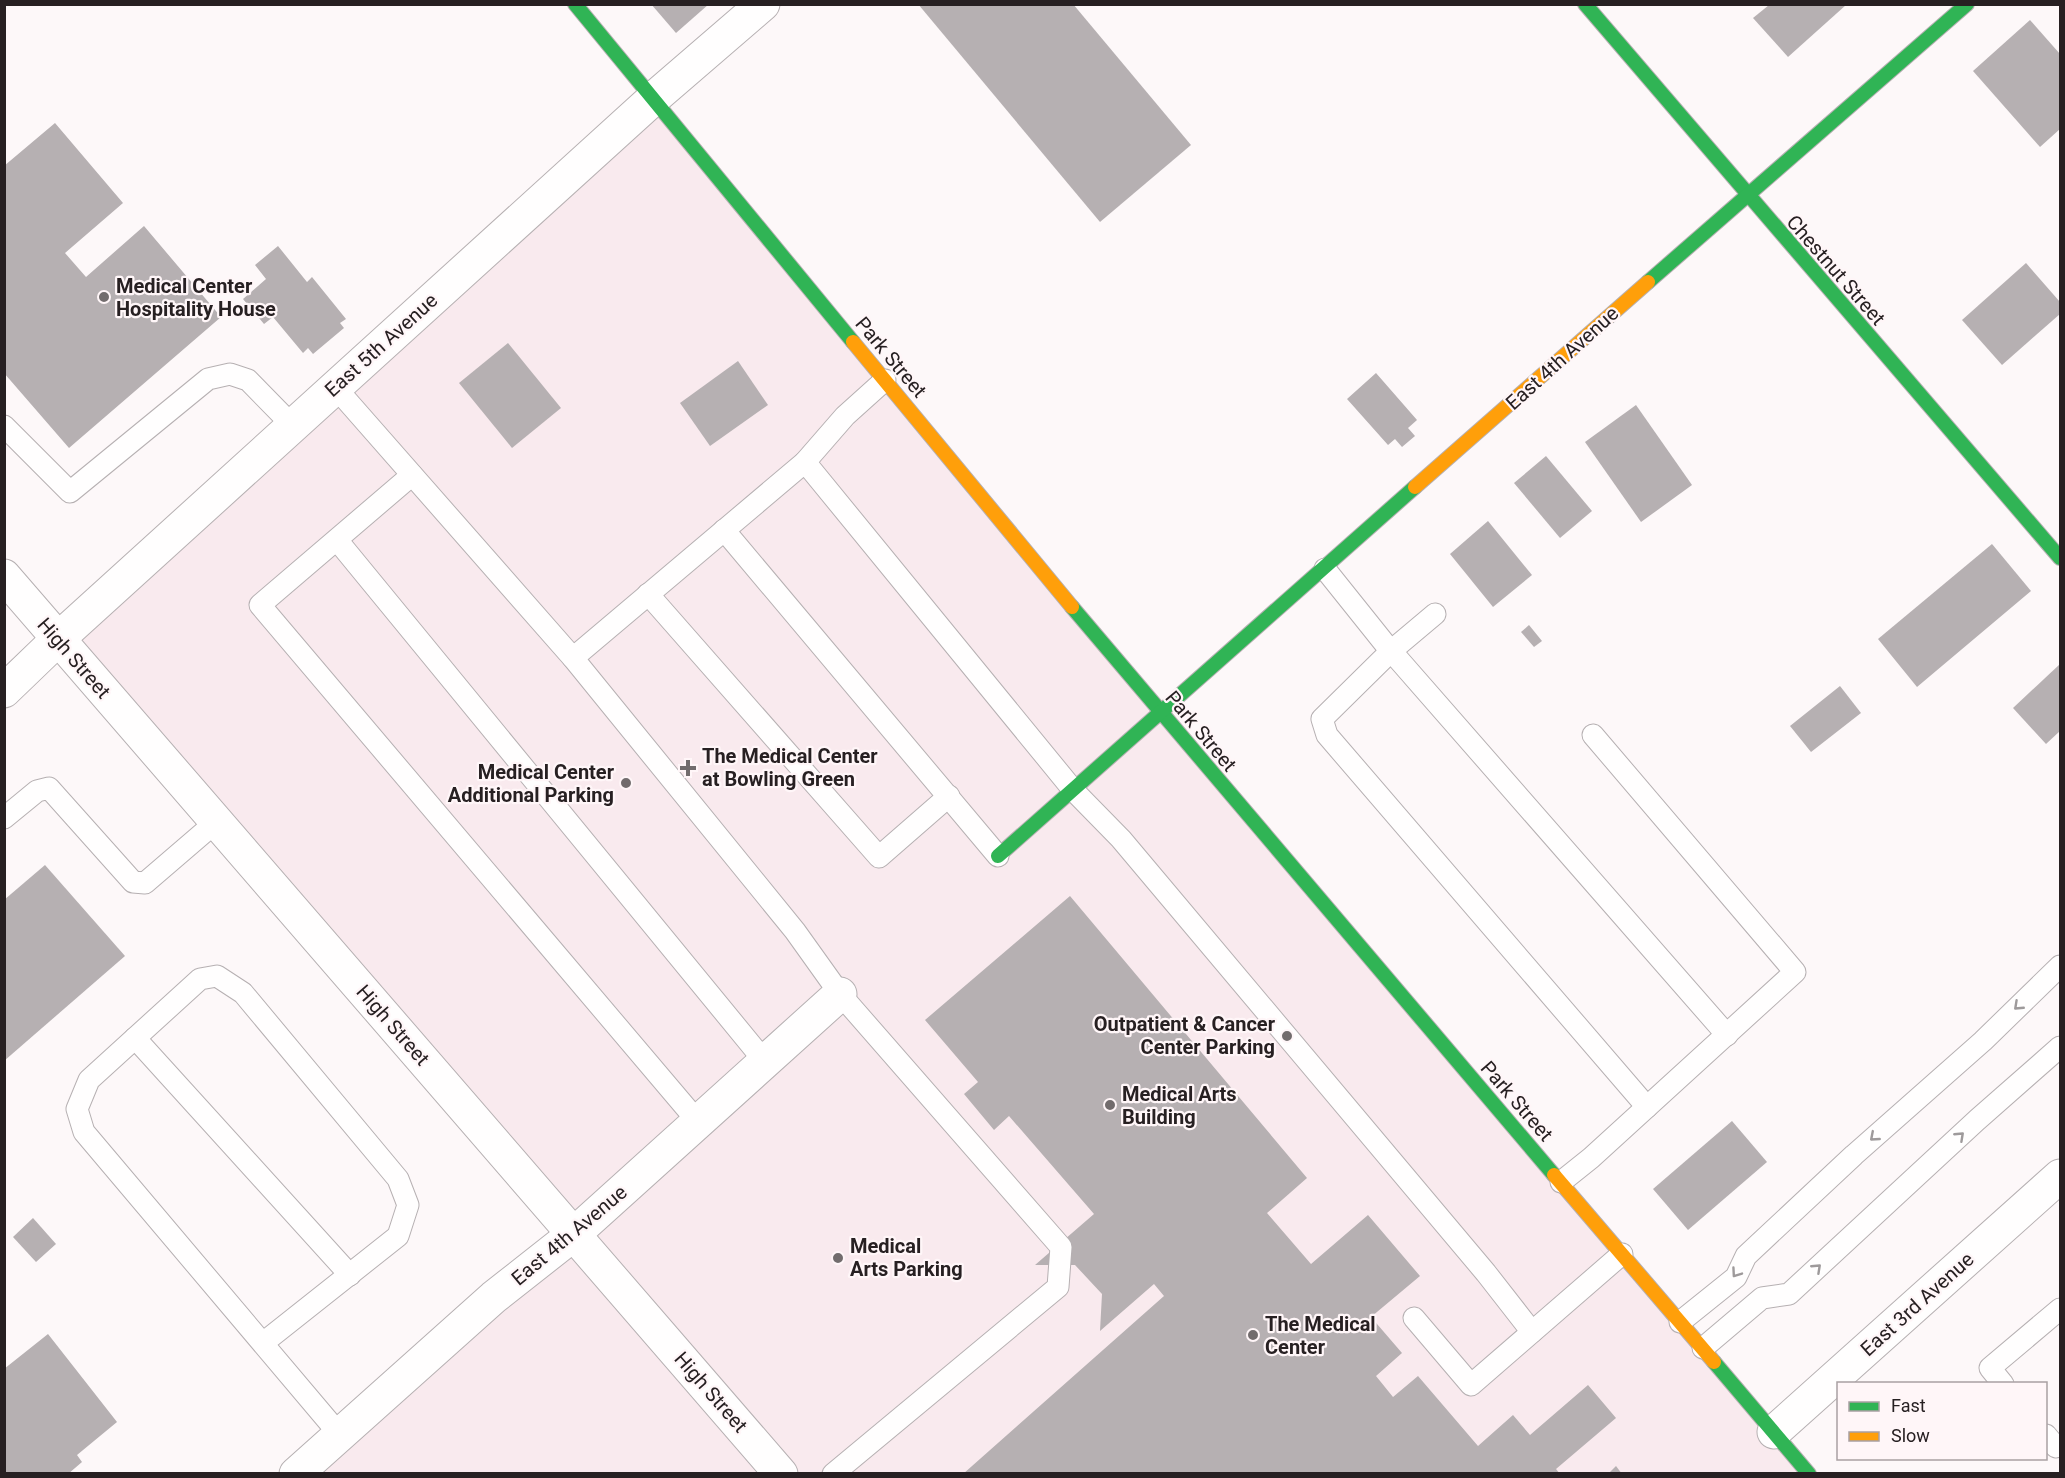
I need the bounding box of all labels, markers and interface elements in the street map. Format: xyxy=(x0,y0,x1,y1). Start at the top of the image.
street label: Chestnut Street xyxy=(1782,210,1890,330)
place label: Medical Center Hospitality House xyxy=(116,274,276,321)
street label: East 5th Avenue xyxy=(320,288,442,402)
marker: Medical Center Hospitality House xyxy=(97,290,111,304)
street label: East 4th Avenue xyxy=(1501,301,1623,415)
street label: Park Street xyxy=(850,312,932,402)
street label: High Street xyxy=(32,613,116,703)
street label: Park Street xyxy=(1160,686,1242,776)
place label: The Medical Center at Bowling Green xyxy=(702,744,878,791)
marker: The Medical Center at Bowling Green xyxy=(679,759,697,777)
place label: Medical Center Additional Parking xyxy=(448,760,615,807)
marker: Medical Center Additional Parking xyxy=(619,776,633,790)
street label: High Street xyxy=(351,980,435,1070)
one-way arrow xyxy=(2014,998,2025,1009)
place label: Outpatient & Cancer Center Parking xyxy=(1094,1012,1276,1059)
marker: Outpatient & Cancer Center Parking xyxy=(1280,1029,1294,1043)
street label: Park Street xyxy=(1476,1056,1558,1146)
place label: Medical Arts Building xyxy=(1122,1082,1237,1129)
marker: Medical Arts Building xyxy=(1103,1098,1117,1112)
one-way arrow xyxy=(1870,1130,1881,1141)
one-way arrow xyxy=(1953,1132,1964,1143)
street label: East 4th Avenue xyxy=(506,1180,632,1290)
place label: Medical Arts Parking xyxy=(850,1234,963,1281)
street label: East 3rd Avenue xyxy=(1856,1247,1978,1361)
marker: Medical Arts Parking xyxy=(831,1251,845,1265)
one-way arrow xyxy=(1810,1264,1820,1275)
one-way arrow xyxy=(1732,1267,1743,1278)
place label: The Medical Center xyxy=(1265,1312,1376,1359)
marker: The Medical Center xyxy=(1246,1328,1260,1342)
street label: High Street xyxy=(669,1347,753,1437)
legend xyxy=(1837,1382,2047,1460)
text: Fast xyxy=(1891,1395,1926,1416)
text: Slow xyxy=(1891,1425,1930,1446)

